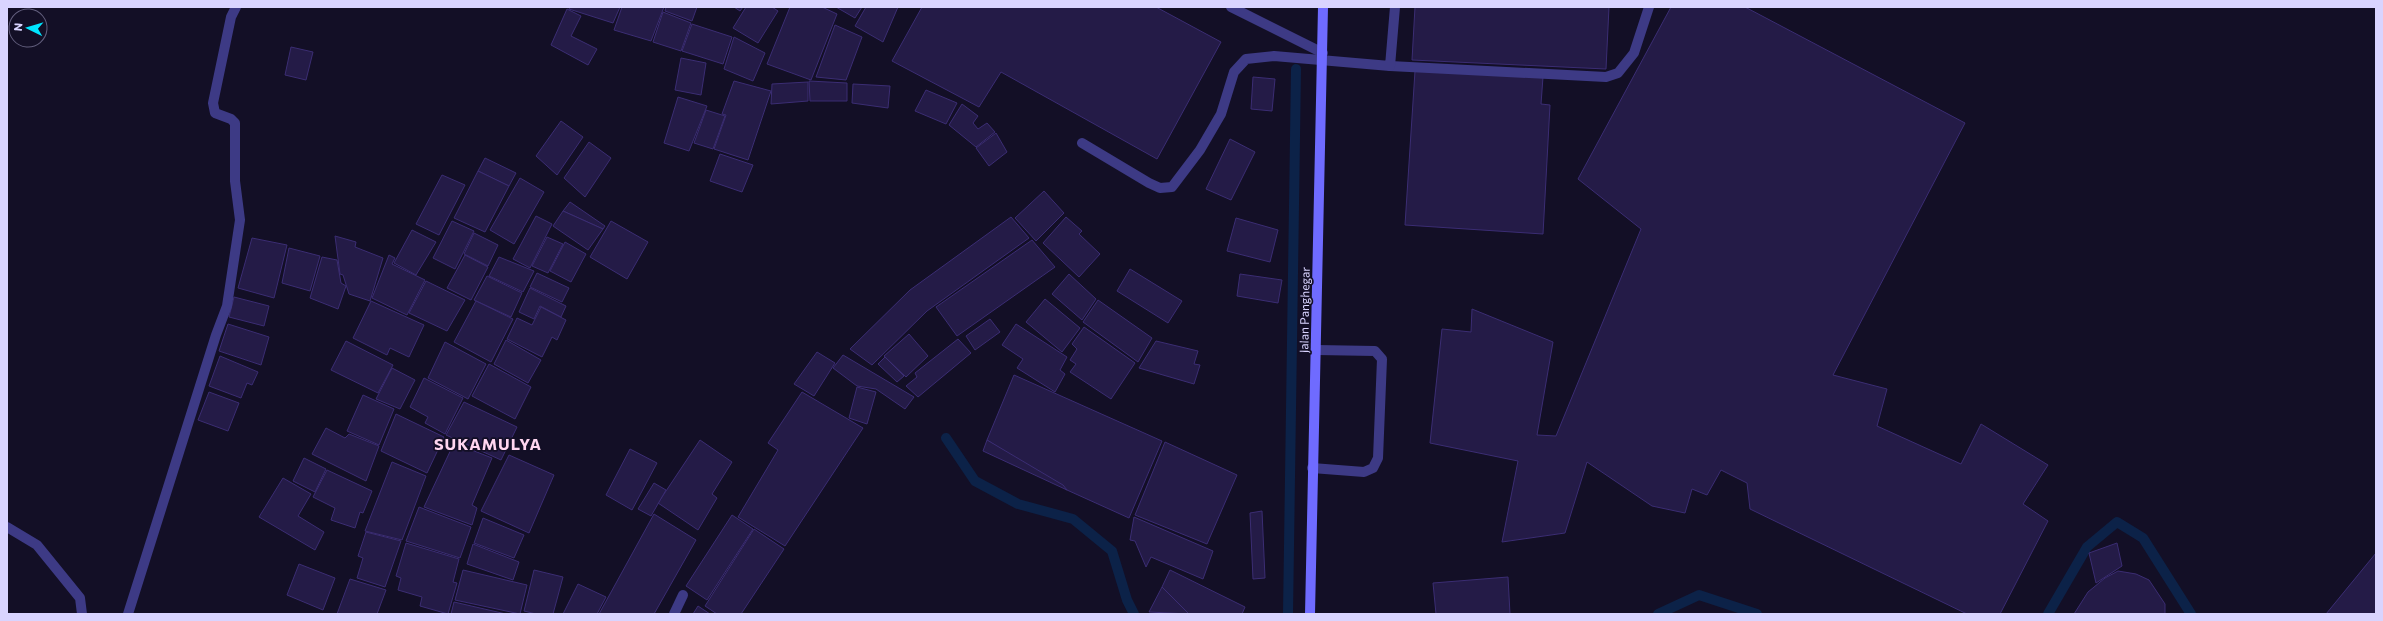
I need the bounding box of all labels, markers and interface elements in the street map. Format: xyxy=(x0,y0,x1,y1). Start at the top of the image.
north arrow xyxy=(8,8,48,48)
text: N xyxy=(11,22,24,32)
street label: Jalan Panghegar xyxy=(1296,267,1313,353)
district label: SUKAMULYA xyxy=(434,434,542,453)

